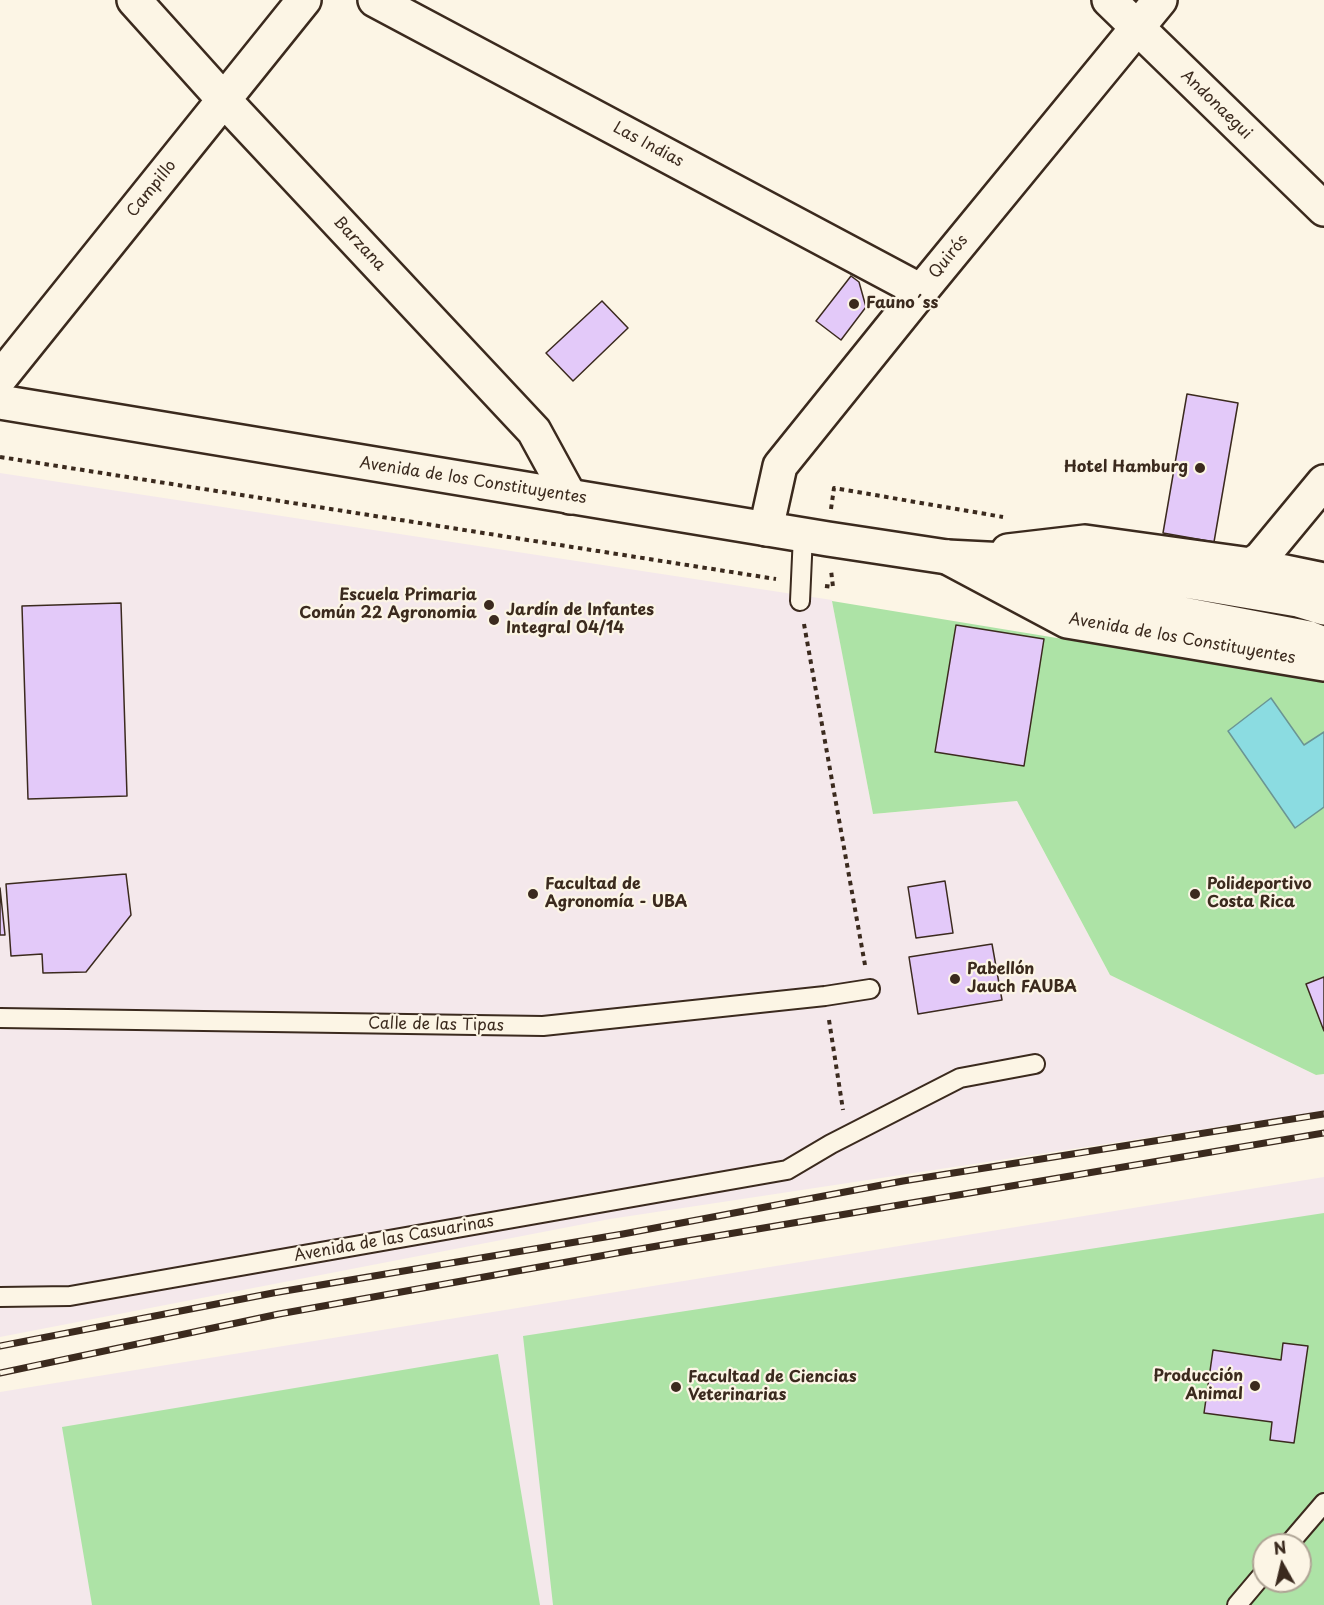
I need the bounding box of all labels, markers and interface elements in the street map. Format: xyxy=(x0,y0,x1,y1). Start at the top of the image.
street label: Andonaegui xyxy=(1177,66,1255,144)
street label: Las Indias xyxy=(609,118,687,172)
street label: Campillo xyxy=(123,157,181,221)
street label: Barzana xyxy=(329,213,389,275)
street label: Quirós xyxy=(926,231,972,283)
place label: Fauno´ss xyxy=(866,294,938,314)
marker: Fauno´ss xyxy=(847,297,861,311)
street label: Avenida de los Constituyentes xyxy=(358,454,588,508)
place label: Hotel Hamburg xyxy=(1064,458,1188,478)
marker: Hotel Hamburg xyxy=(1193,461,1207,475)
place label: Escuela Primaria Común 22 Agronomia xyxy=(299,586,477,624)
marker: Escuela Primaria Común 22 Agronomia xyxy=(482,598,496,612)
place label: Jardín de Infantes Integral 04/14 xyxy=(506,601,654,639)
street label: Avenida de los Constituyentes xyxy=(1067,610,1297,668)
marker: Jardín de Infantes Integral 04/14 xyxy=(487,613,501,627)
place label: Facultad de Agronomía - UBA xyxy=(545,875,687,913)
place label: Polideportivo Costa Rica xyxy=(1207,875,1312,913)
marker: Facultad de Agronomía - UBA xyxy=(526,887,540,901)
marker: Polideportivo Costa Rica xyxy=(1188,887,1202,901)
place label: Pabellón Jauch FAUBA xyxy=(967,960,1077,998)
marker: Pabellón Jauch FAUBA xyxy=(948,972,962,986)
street label: Calle de las Tipas xyxy=(368,1014,504,1036)
street label: Avenida de las Casuarinas xyxy=(293,1212,495,1266)
place label: Producción Animal xyxy=(1153,1367,1243,1405)
place label: Facultad de Ciencias Veterinarias xyxy=(688,1368,857,1406)
marker: Producción Animal xyxy=(1248,1379,1262,1393)
marker: Facultad de Ciencias Veterinarias xyxy=(669,1380,683,1394)
north arrow xyxy=(1252,1533,1312,1593)
text: N xyxy=(1272,1534,1288,1560)

